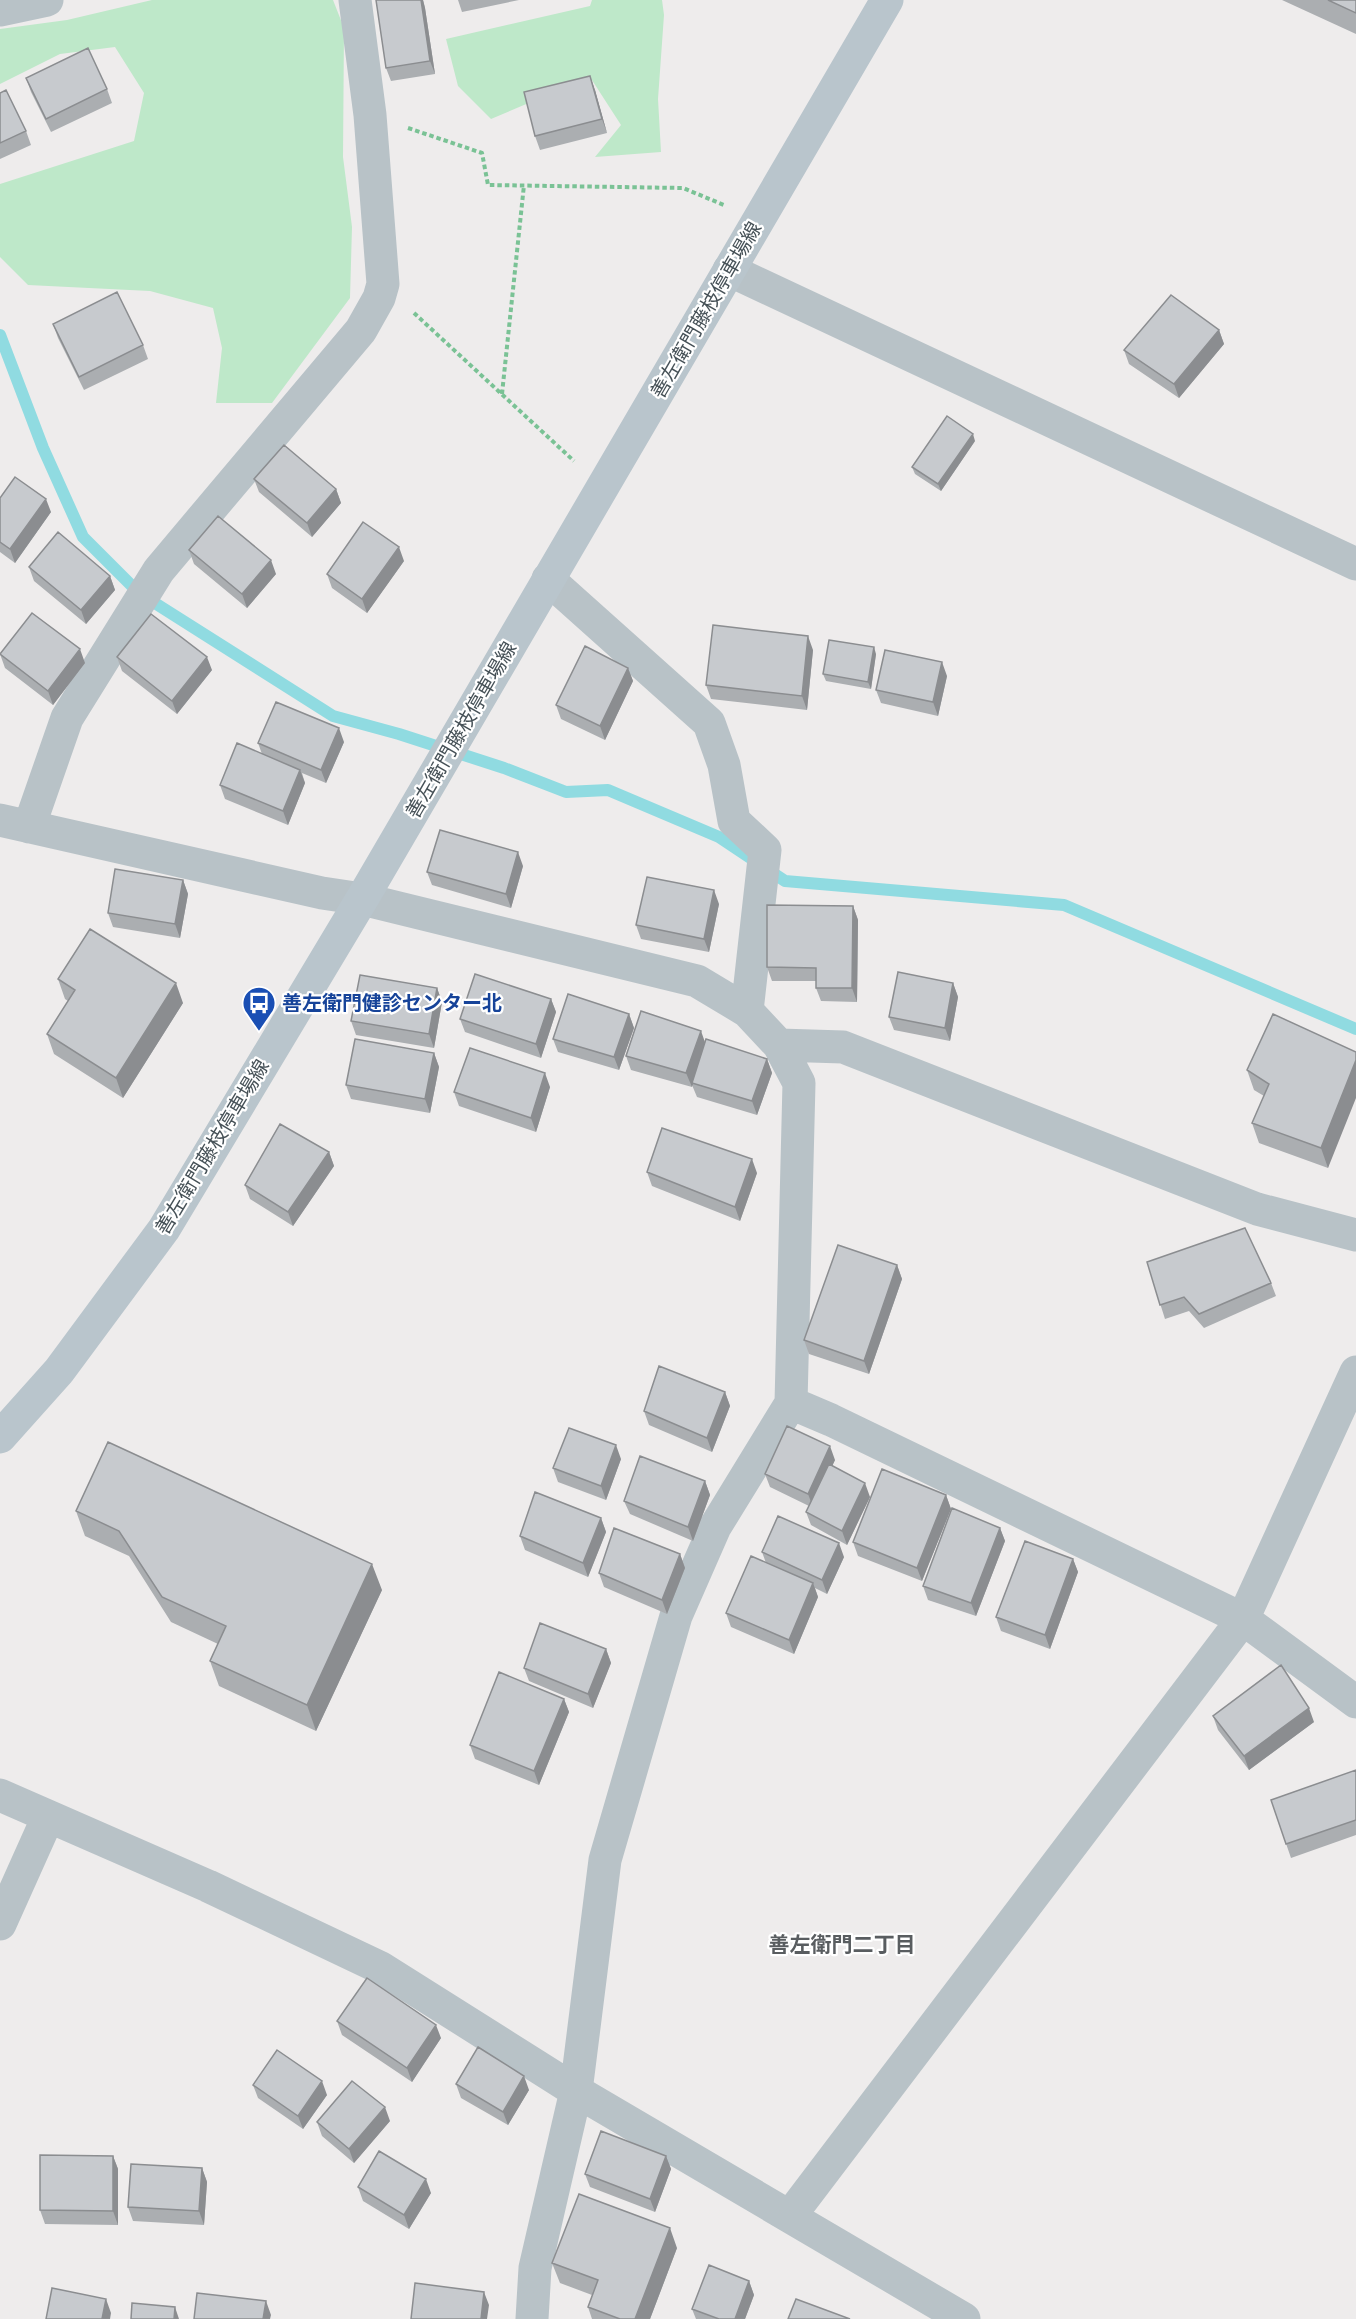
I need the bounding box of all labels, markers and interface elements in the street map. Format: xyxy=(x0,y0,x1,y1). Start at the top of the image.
street label: 善左衛門藤枝停車場線 xyxy=(644,216,767,403)
street label: 善左衛門藤枝停車場線 xyxy=(399,636,522,823)
bus stop icon: 善左衛門健診センター北 xyxy=(241,985,277,1032)
place label: 善左衛門健診センター北 xyxy=(282,989,502,1016)
street label: 善左衛門藤枝停車場線 xyxy=(148,1054,275,1239)
district label: 善左衛門二丁目 xyxy=(769,1930,916,1958)

